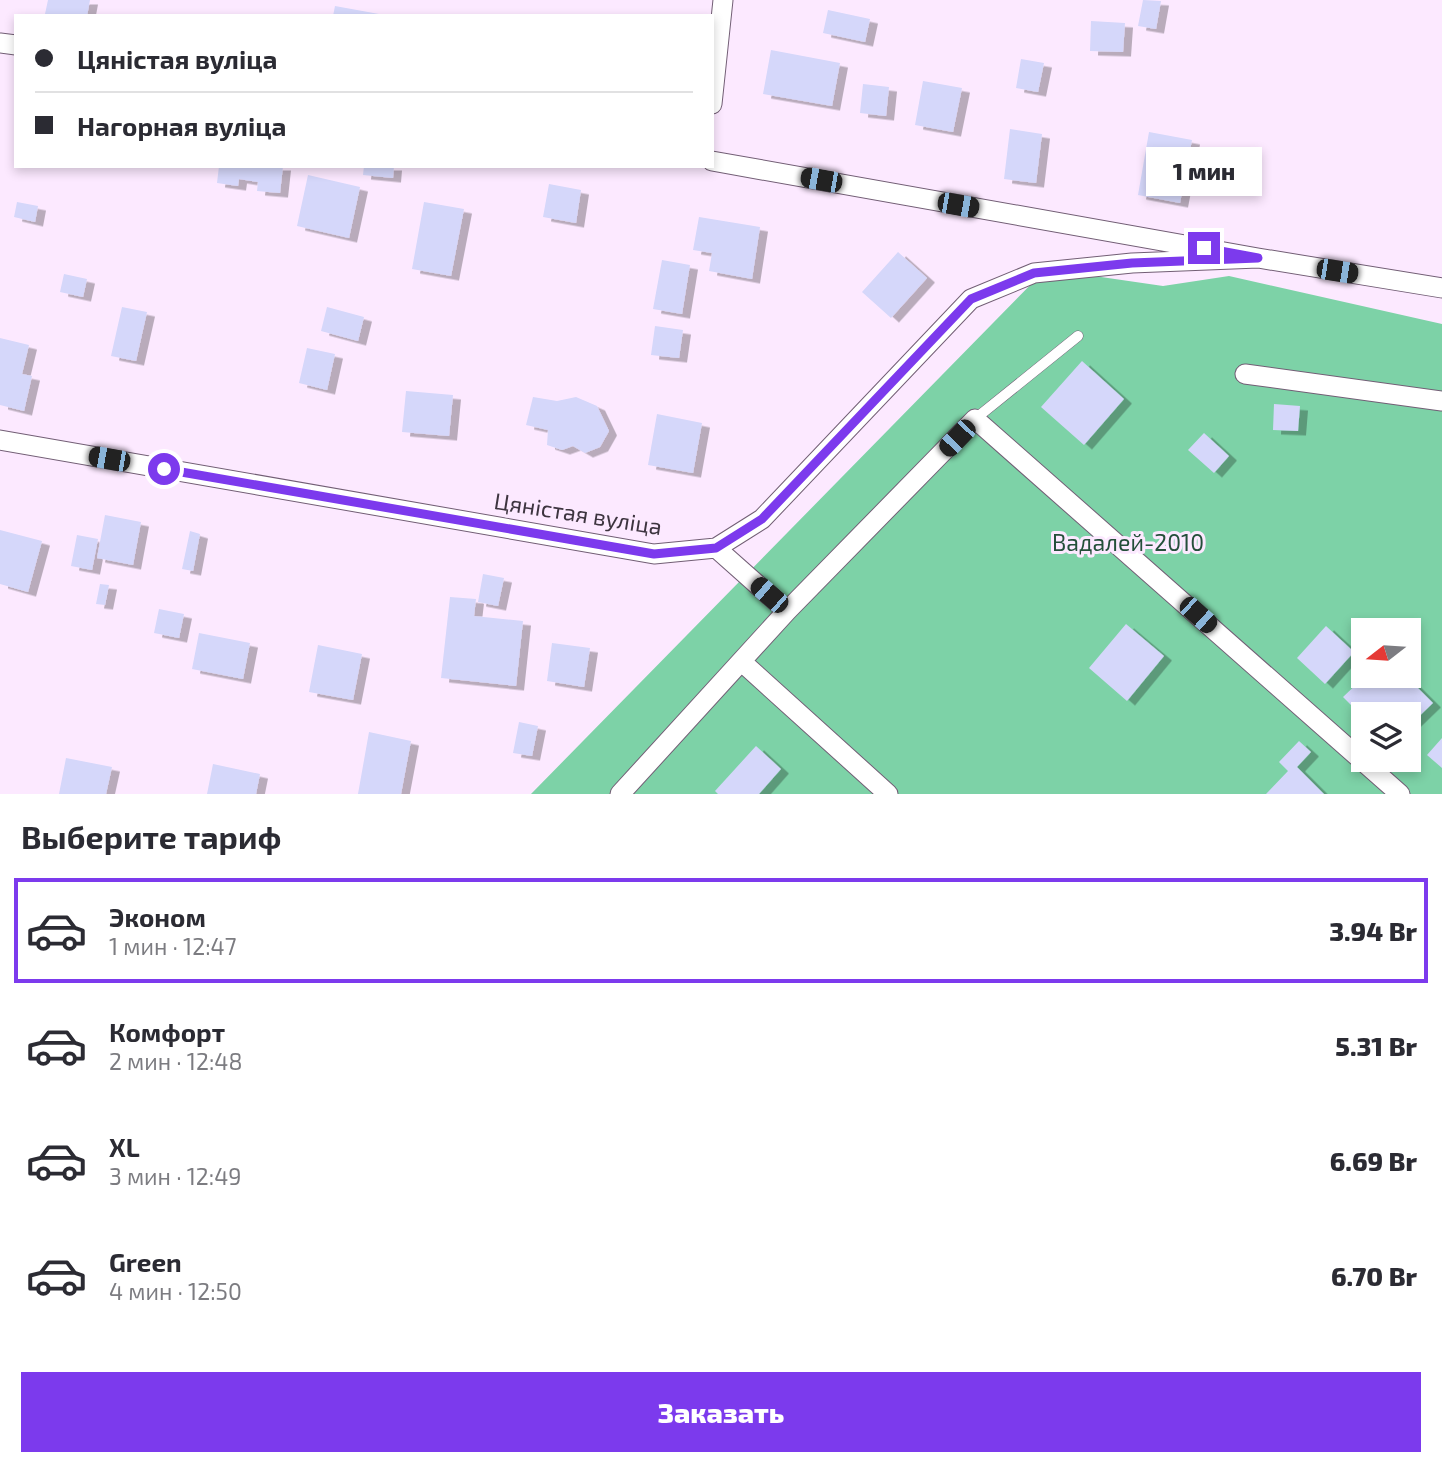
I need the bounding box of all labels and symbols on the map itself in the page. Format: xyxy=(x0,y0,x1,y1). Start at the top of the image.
callout: 1 мин xyxy=(1146,146,1262,196)
car xyxy=(799,166,844,194)
car xyxy=(936,191,981,219)
route end xyxy=(1188,232,1220,264)
car xyxy=(1315,257,1360,285)
car xyxy=(935,416,980,460)
car xyxy=(87,445,132,473)
route start xyxy=(148,453,180,485)
street label: Цяністая вуліца xyxy=(492,486,664,541)
park label: Вадалей-2010 xyxy=(1052,528,1204,556)
car xyxy=(747,573,792,617)
car xyxy=(1176,593,1221,637)
north arrow xyxy=(1351,618,1421,688)

